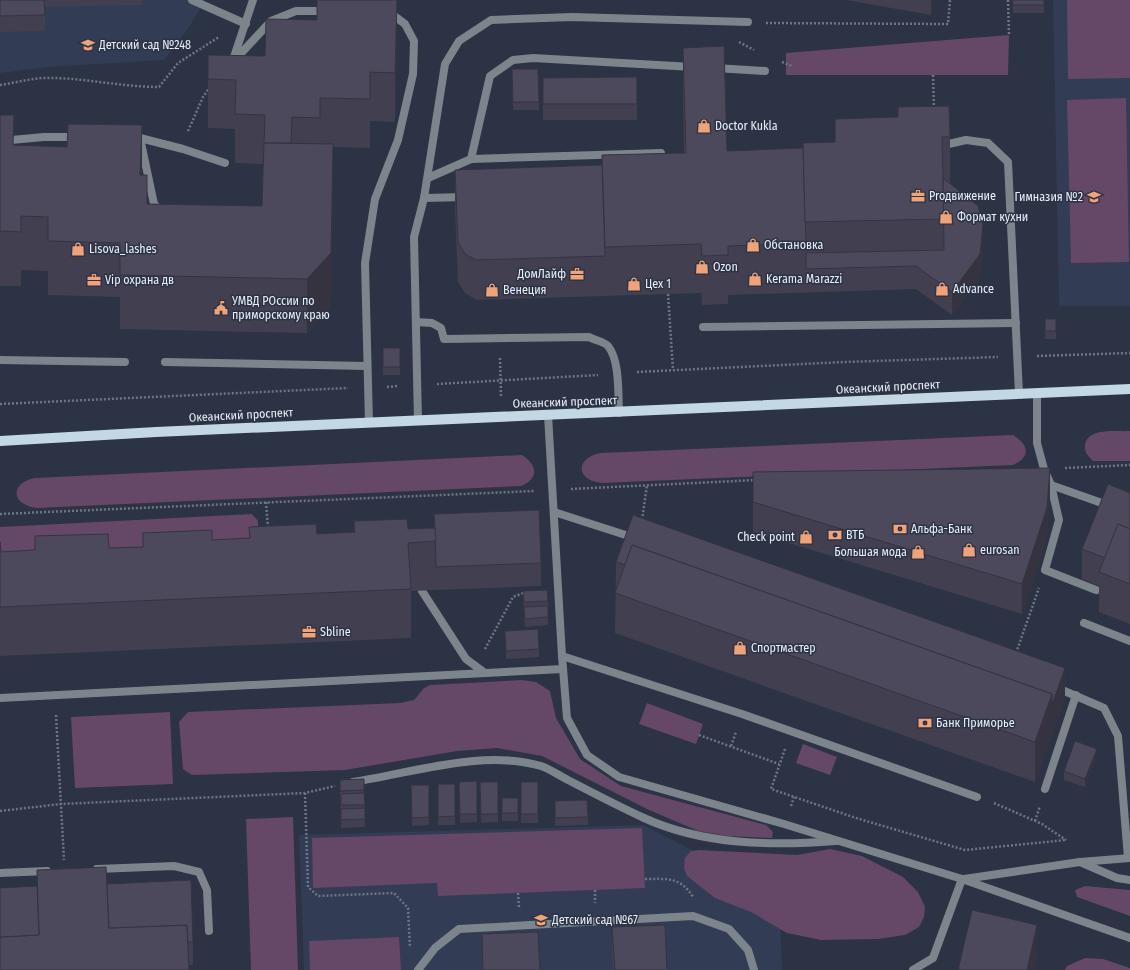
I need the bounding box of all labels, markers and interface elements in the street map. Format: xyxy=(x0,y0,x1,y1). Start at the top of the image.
school or university icon: Детский сад №248 xyxy=(80,37,96,53)
place label: Детский сад №248 xyxy=(98,38,191,52)
shop icon: Doctor Kukla xyxy=(696,118,712,134)
place label: Doctor Kukla xyxy=(715,119,778,133)
office icon: Proдвижение xyxy=(910,188,926,204)
place label: Proдвижение xyxy=(929,189,996,203)
school or university icon: Гимназия №2 xyxy=(1086,189,1102,205)
place label: Гимназия №2 xyxy=(1015,190,1083,204)
shop icon: Формат кухни xyxy=(938,209,954,225)
place label: Формат кухни xyxy=(957,210,1028,224)
shop icon: Обстановка xyxy=(745,237,761,253)
place label: Обстановка xyxy=(764,238,823,252)
shop icon: Lisova_lashes xyxy=(70,241,86,257)
place label: Lisova_lashes xyxy=(89,242,157,256)
shop icon: Ozon xyxy=(694,259,710,275)
place label: Ozon xyxy=(713,260,738,274)
office icon: ДомЛайф xyxy=(569,266,585,282)
place label: ДомЛайф xyxy=(517,267,566,281)
shop icon: Kerama Marazzi xyxy=(747,271,763,287)
office icon: Vip охрана дв xyxy=(86,272,102,288)
place label: Kerama Marazzi xyxy=(766,272,842,286)
place label: Vip охрана дв xyxy=(105,273,174,287)
shop icon: Цех 1 xyxy=(626,276,642,292)
place label: Цех 1 xyxy=(645,277,671,291)
shop icon: Advance xyxy=(934,281,950,297)
shop icon: Венеция xyxy=(484,282,500,298)
place label: Advance xyxy=(953,282,994,296)
place label: Венеция xyxy=(503,283,547,297)
place label: УМВД РОссии по приморскому краю xyxy=(231,294,330,322)
public building icon: УМВД РОссии по приморскому краю xyxy=(213,300,229,316)
street label: Океанский проспект xyxy=(835,377,941,397)
street label: Океанский проспект xyxy=(512,393,618,411)
street label: Океанский проспект xyxy=(188,405,294,425)
bank icon: Альфа-Банк xyxy=(892,521,908,537)
place label: Альфа-Банк xyxy=(911,522,973,536)
bank icon: ВТБ xyxy=(827,527,843,543)
place label: ВТБ xyxy=(846,528,864,542)
shop icon: Check point xyxy=(798,529,814,545)
place label: Check point xyxy=(737,530,795,544)
shop icon: eurosan xyxy=(961,542,977,558)
place label: eurosan xyxy=(980,543,1020,557)
shop icon: Большая мода xyxy=(910,544,926,560)
place label: Большая мода xyxy=(834,545,907,559)
office icon: Sbline xyxy=(301,624,317,640)
place label: Sbline xyxy=(320,625,351,639)
shop icon: Спортмастер xyxy=(732,640,748,656)
place label: Спортмастер xyxy=(751,641,816,655)
bank icon: Банк Приморье xyxy=(917,715,933,731)
place label: Банк Приморье xyxy=(936,716,1015,730)
school or university icon: Детский сад №67 xyxy=(533,912,549,928)
place label: Детский сад №67 xyxy=(551,913,638,927)

